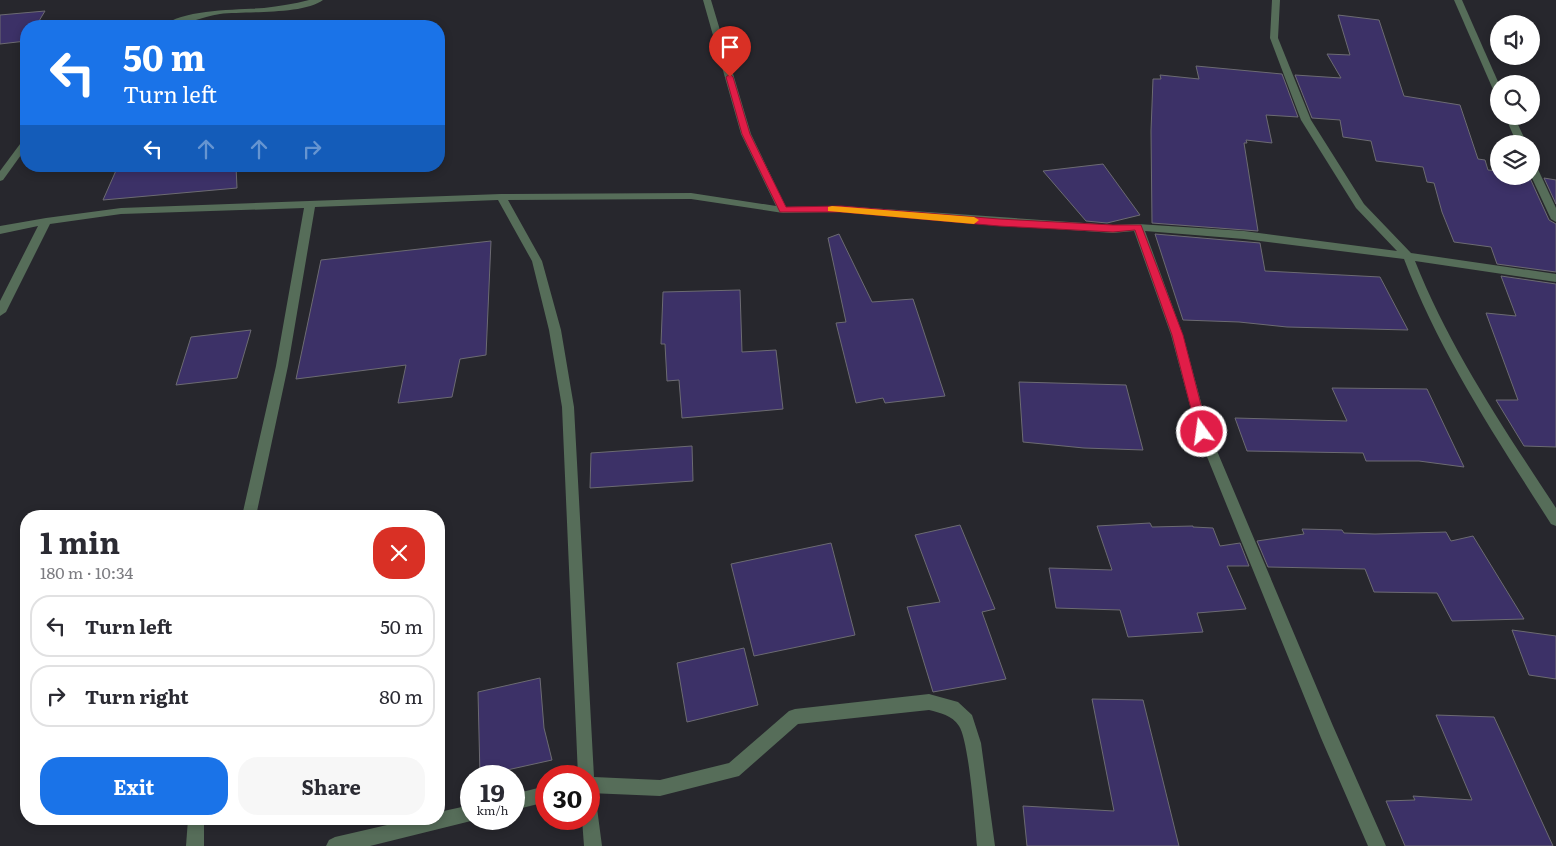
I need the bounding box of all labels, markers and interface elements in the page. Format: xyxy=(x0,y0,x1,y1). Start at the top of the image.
map controls xyxy=(1490,15,1540,185)
button: sound xyxy=(1490,15,1540,65)
pin xyxy=(709,26,751,77)
text: 50 m xyxy=(123,30,206,82)
icon: arrive xyxy=(716,33,744,61)
icon: left xyxy=(40,40,105,105)
button: search xyxy=(1490,75,1540,125)
text: Turn left xyxy=(123,77,217,110)
icon: left xyxy=(139,135,167,163)
icon: ahead xyxy=(192,135,220,163)
icon: ahead xyxy=(245,135,273,163)
icon: right xyxy=(298,135,326,163)
button: layers xyxy=(1490,135,1540,185)
position arrow xyxy=(1175,405,1227,457)
text: 1 min xyxy=(40,519,120,563)
button: close xyxy=(373,527,425,579)
text: 180 m · 10:34 xyxy=(40,560,133,584)
icon: left xyxy=(42,612,70,640)
text: Turn left xyxy=(85,612,172,640)
text: 50 m xyxy=(380,612,423,640)
icon: right xyxy=(42,682,70,710)
text: Turn right xyxy=(85,682,189,710)
text: 80 m xyxy=(379,682,423,710)
button: Exit xyxy=(40,757,228,815)
button: Share xyxy=(238,757,425,815)
speed limit sign: 30 xyxy=(535,765,600,830)
text: 19 xyxy=(480,773,505,810)
text: km/h xyxy=(477,801,508,819)

